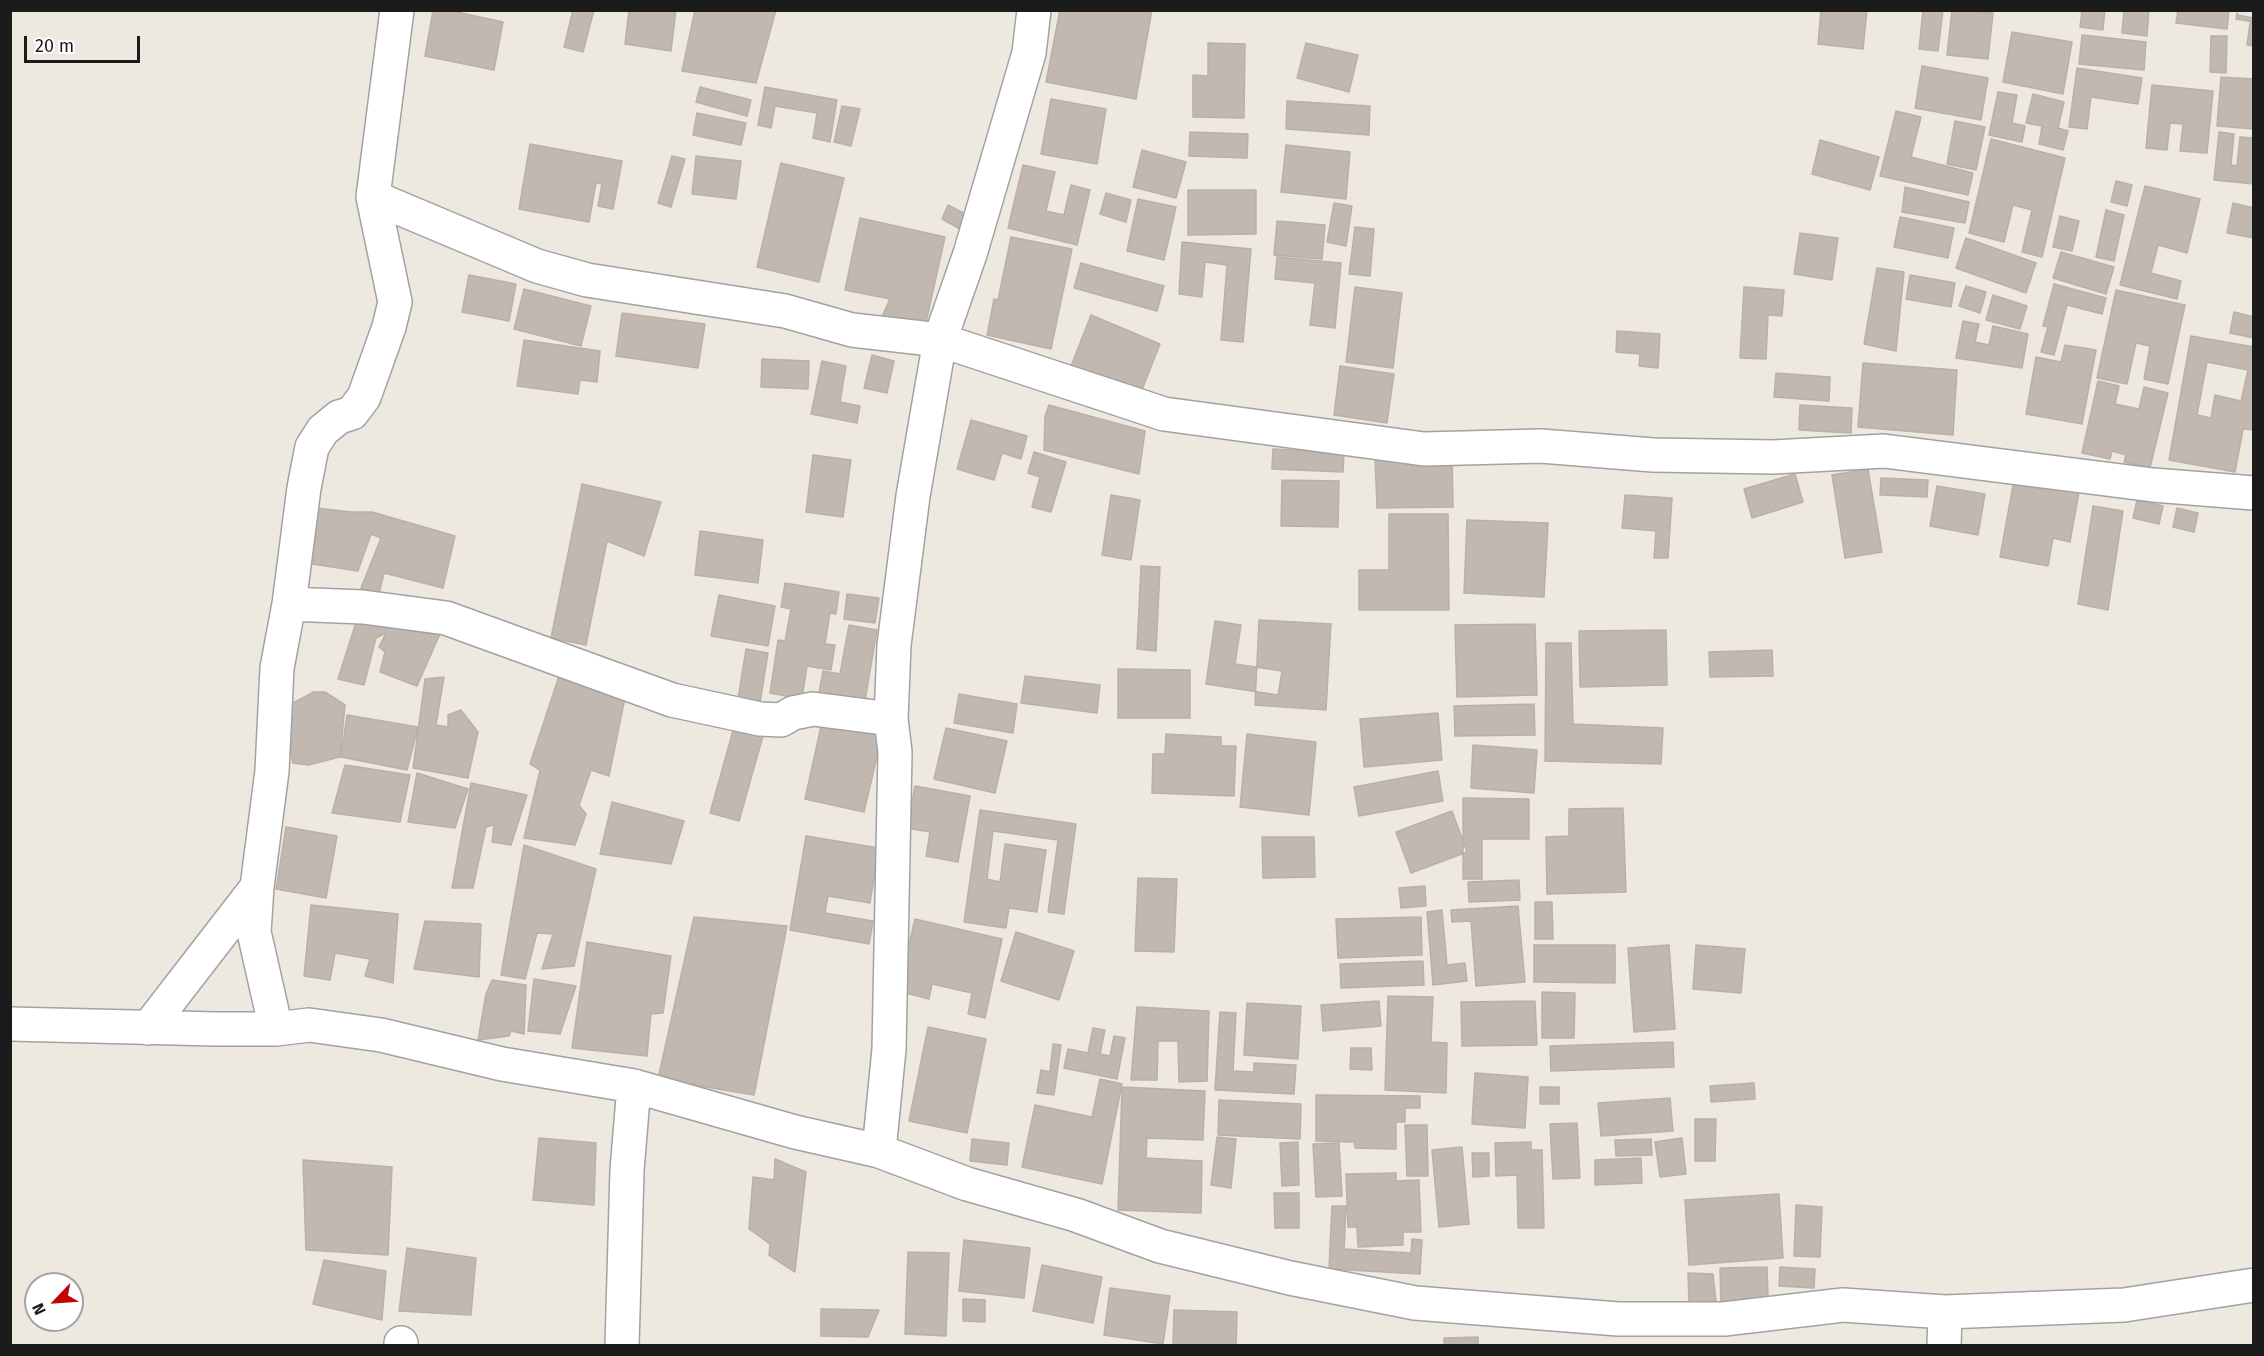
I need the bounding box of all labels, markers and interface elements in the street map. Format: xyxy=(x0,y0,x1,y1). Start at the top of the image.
scale bar xyxy=(27,24,142,62)
text: 20 m xyxy=(35,35,74,57)
north arrow xyxy=(24,1272,84,1332)
text: N xyxy=(28,1300,50,1318)

